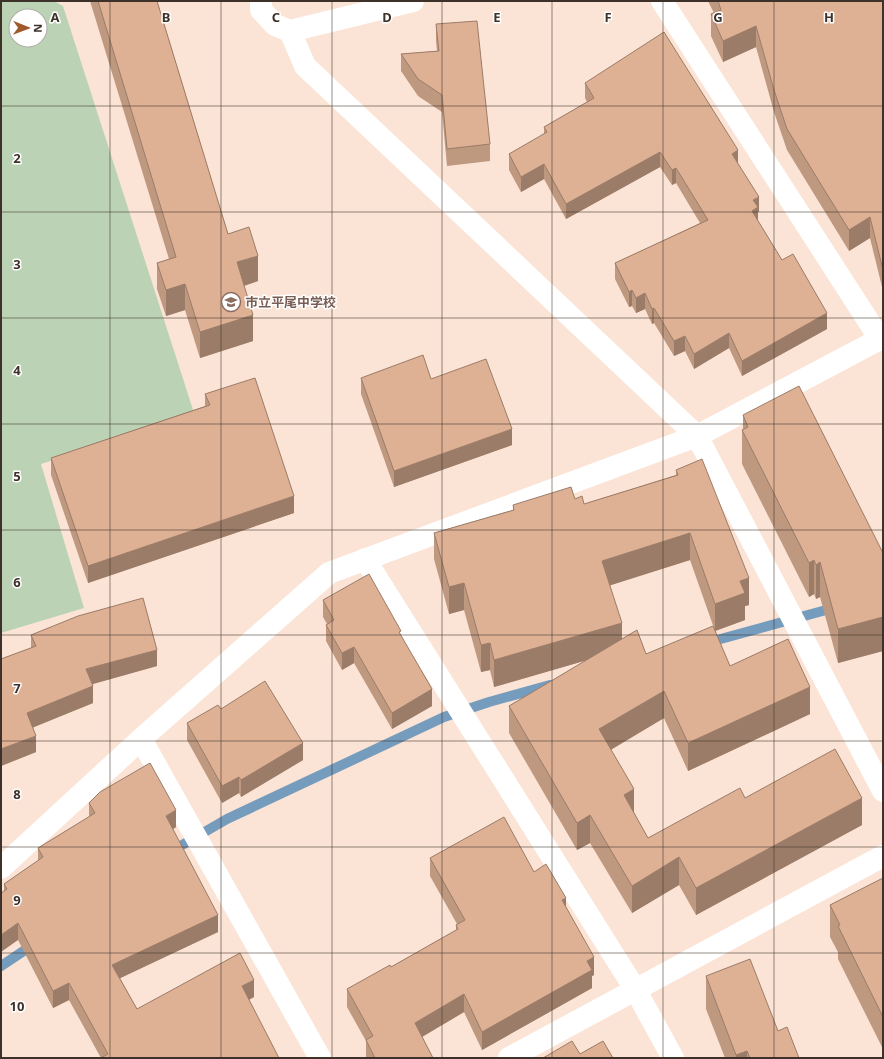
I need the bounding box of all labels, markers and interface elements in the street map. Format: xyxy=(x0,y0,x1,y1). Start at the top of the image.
north arrow xyxy=(8,8,48,48)
text: A xyxy=(51,8,60,26)
text: B xyxy=(162,8,170,26)
text: C xyxy=(272,8,280,26)
text: D xyxy=(382,8,392,26)
text: E xyxy=(493,8,501,26)
text: F xyxy=(604,8,612,26)
text: G xyxy=(713,8,723,26)
text: H xyxy=(824,8,834,26)
text: N xyxy=(31,24,46,33)
text: 2 xyxy=(13,149,21,167)
text: 3 xyxy=(13,255,21,273)
school or university icon: 市立平尾中学校 xyxy=(220,291,242,313)
place label: 市立平尾中学校 xyxy=(245,293,336,311)
text: 4 xyxy=(13,361,21,379)
text: 5 xyxy=(13,467,21,485)
text: 6 xyxy=(13,573,21,591)
text: 7 xyxy=(13,679,21,697)
text: 8 xyxy=(13,785,21,803)
text: 9 xyxy=(13,891,21,909)
text: 10 xyxy=(10,997,24,1015)

